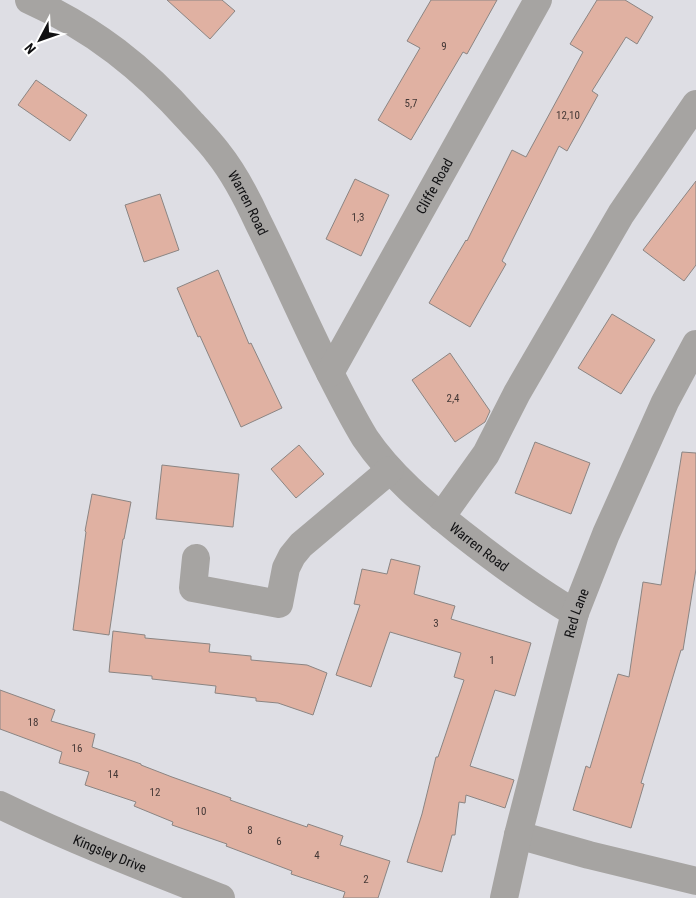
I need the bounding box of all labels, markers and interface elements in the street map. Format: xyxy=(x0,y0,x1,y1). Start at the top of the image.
north arrow xyxy=(15,15,65,65)
text: N xyxy=(21,40,39,57)
house number: 9 xyxy=(441,40,447,53)
house number: 5,7 xyxy=(404,97,418,110)
house number: 12,10 xyxy=(556,109,580,122)
street label: Cliffe Road xyxy=(412,156,456,217)
street label: Warren Road xyxy=(225,168,271,238)
house number: 1,3 xyxy=(351,211,365,224)
house number: 2,4 xyxy=(446,392,460,405)
street label: Warren Road xyxy=(446,519,512,575)
street label: Red Lane xyxy=(561,586,592,639)
house number: 3 xyxy=(433,617,439,630)
house number: 1 xyxy=(489,654,495,667)
house number: 18 xyxy=(28,716,38,729)
house number: 16 xyxy=(72,742,82,755)
house number: 14 xyxy=(108,768,119,781)
house number: 12 xyxy=(150,786,160,799)
house number: 10 xyxy=(196,805,206,818)
house number: 8 xyxy=(247,824,253,837)
street label: Kingsley Drive xyxy=(71,831,149,876)
house number: 6 xyxy=(276,835,282,848)
house number: 4 xyxy=(314,849,320,862)
house number: 2 xyxy=(363,873,369,886)

